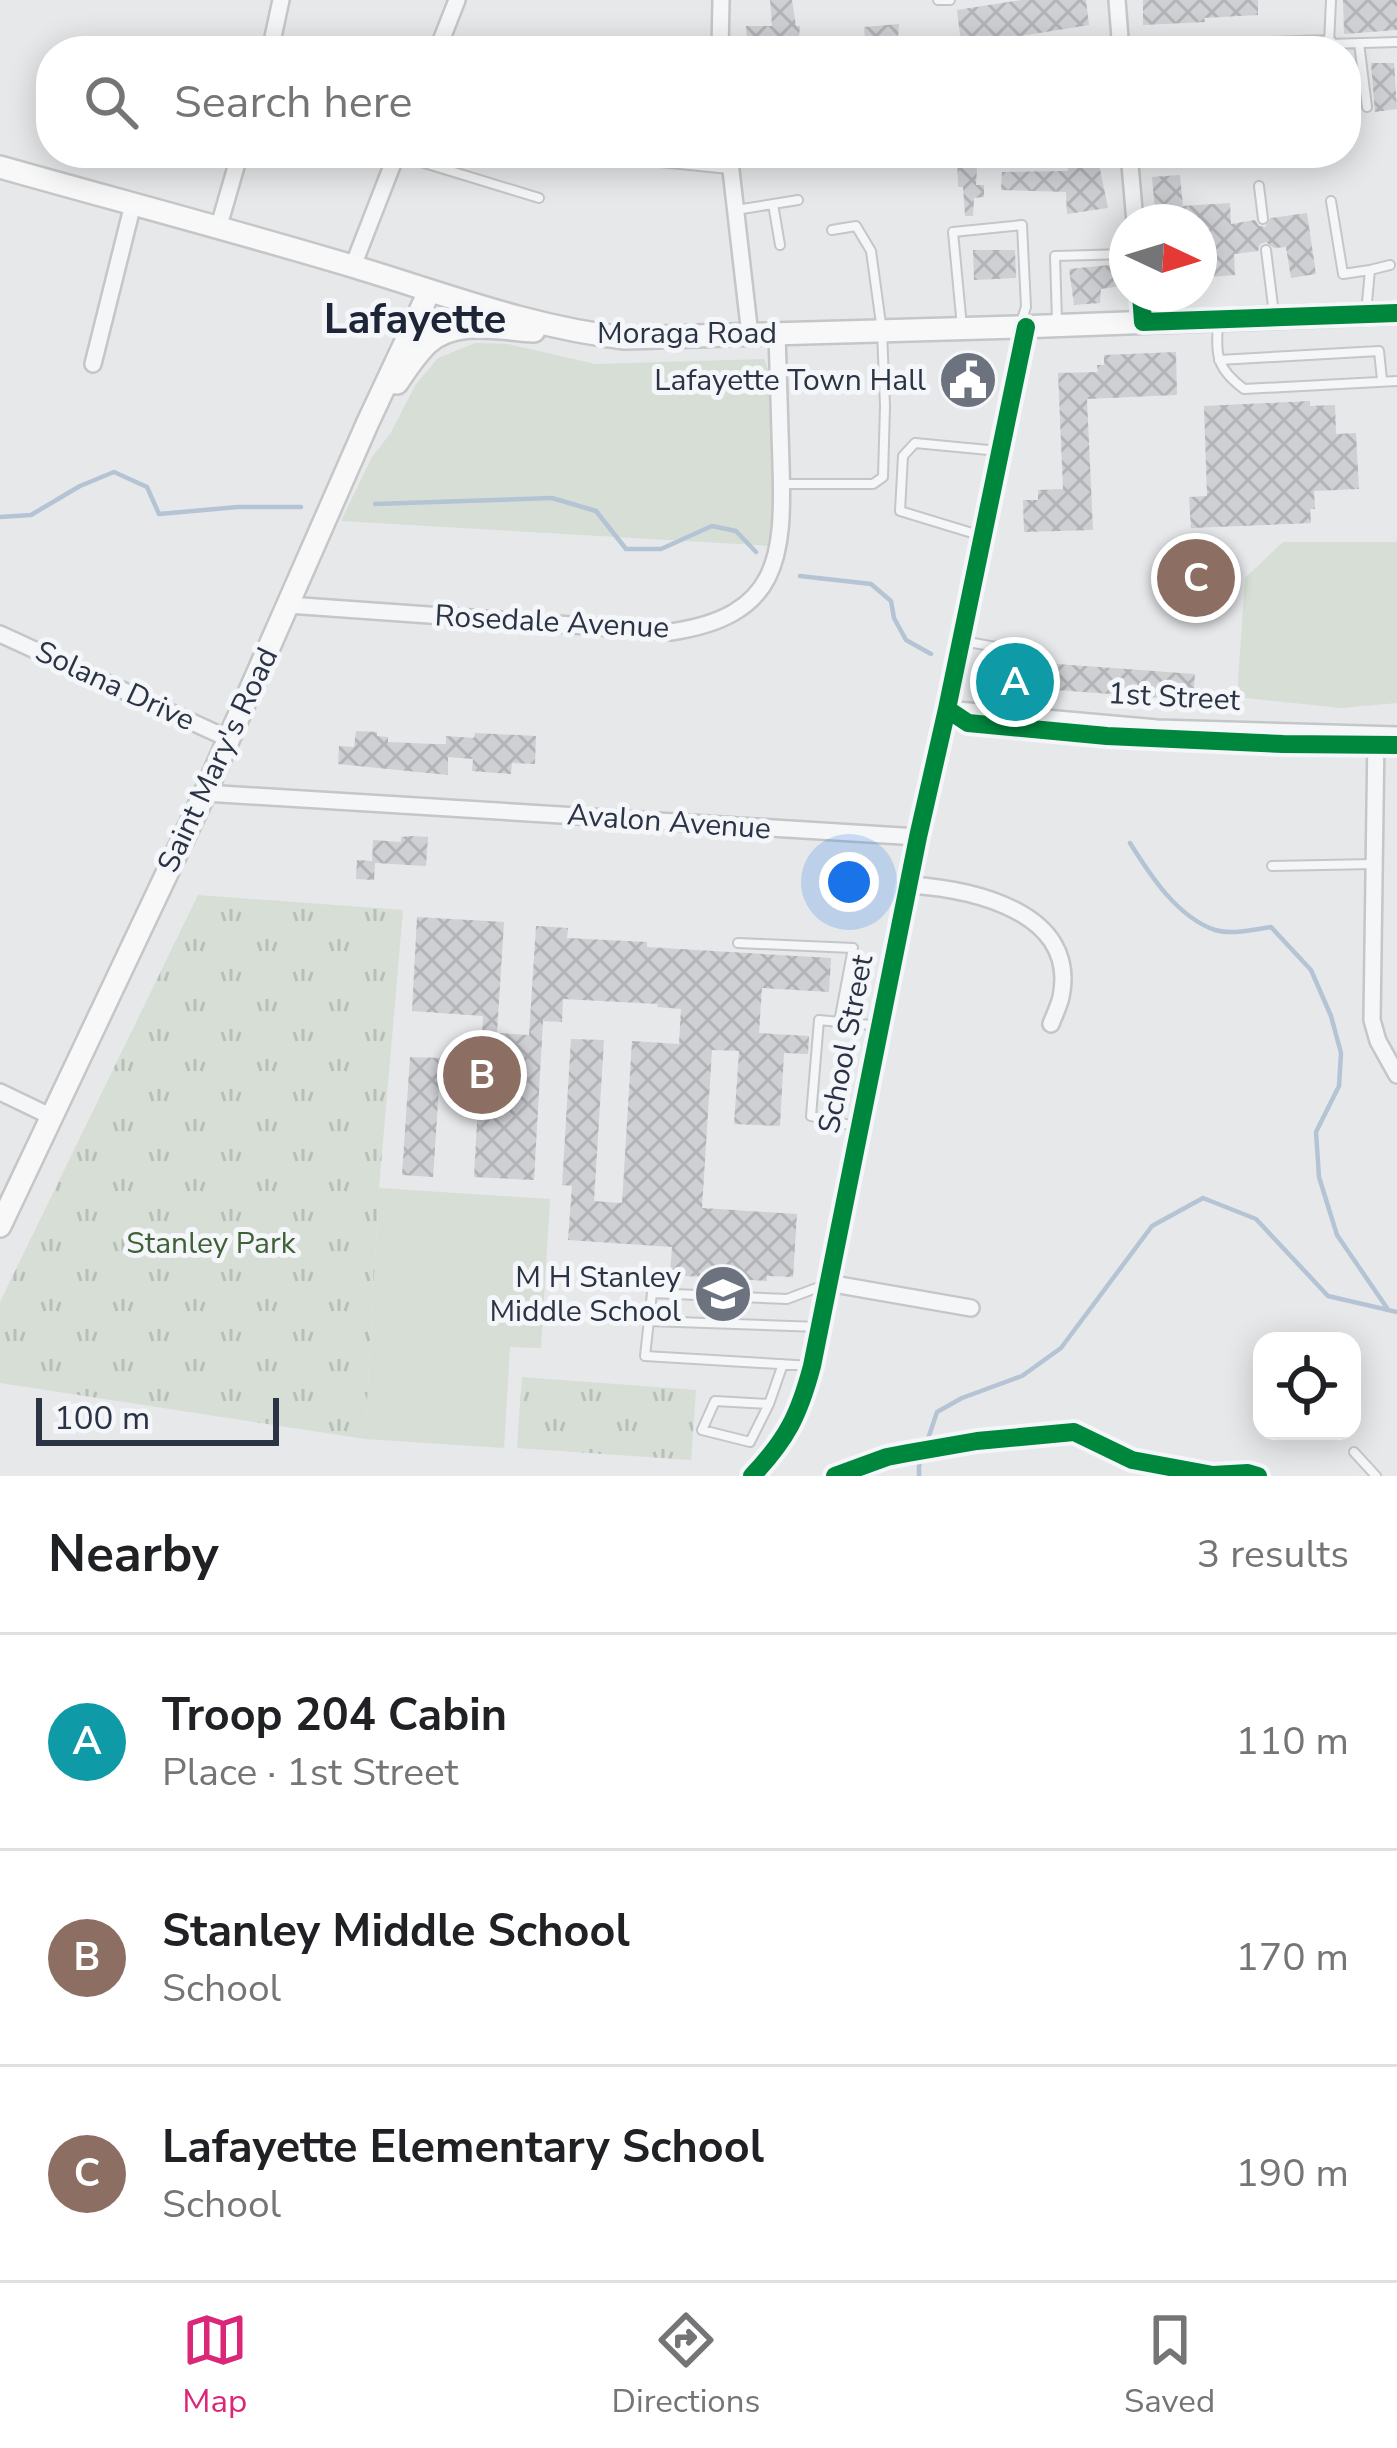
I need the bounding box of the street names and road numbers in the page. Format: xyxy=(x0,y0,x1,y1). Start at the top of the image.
street label: Moraga Road xyxy=(597,313,777,354)
street label: Rosedale Avenue xyxy=(434,595,670,649)
street label: Solana Drive xyxy=(29,631,201,741)
street label: Saint Mary's Road xyxy=(148,641,288,879)
street label: 1st Street xyxy=(1107,673,1242,721)
street label: Avalon Avenue xyxy=(566,794,772,850)
street label: School Street xyxy=(809,951,884,1137)

